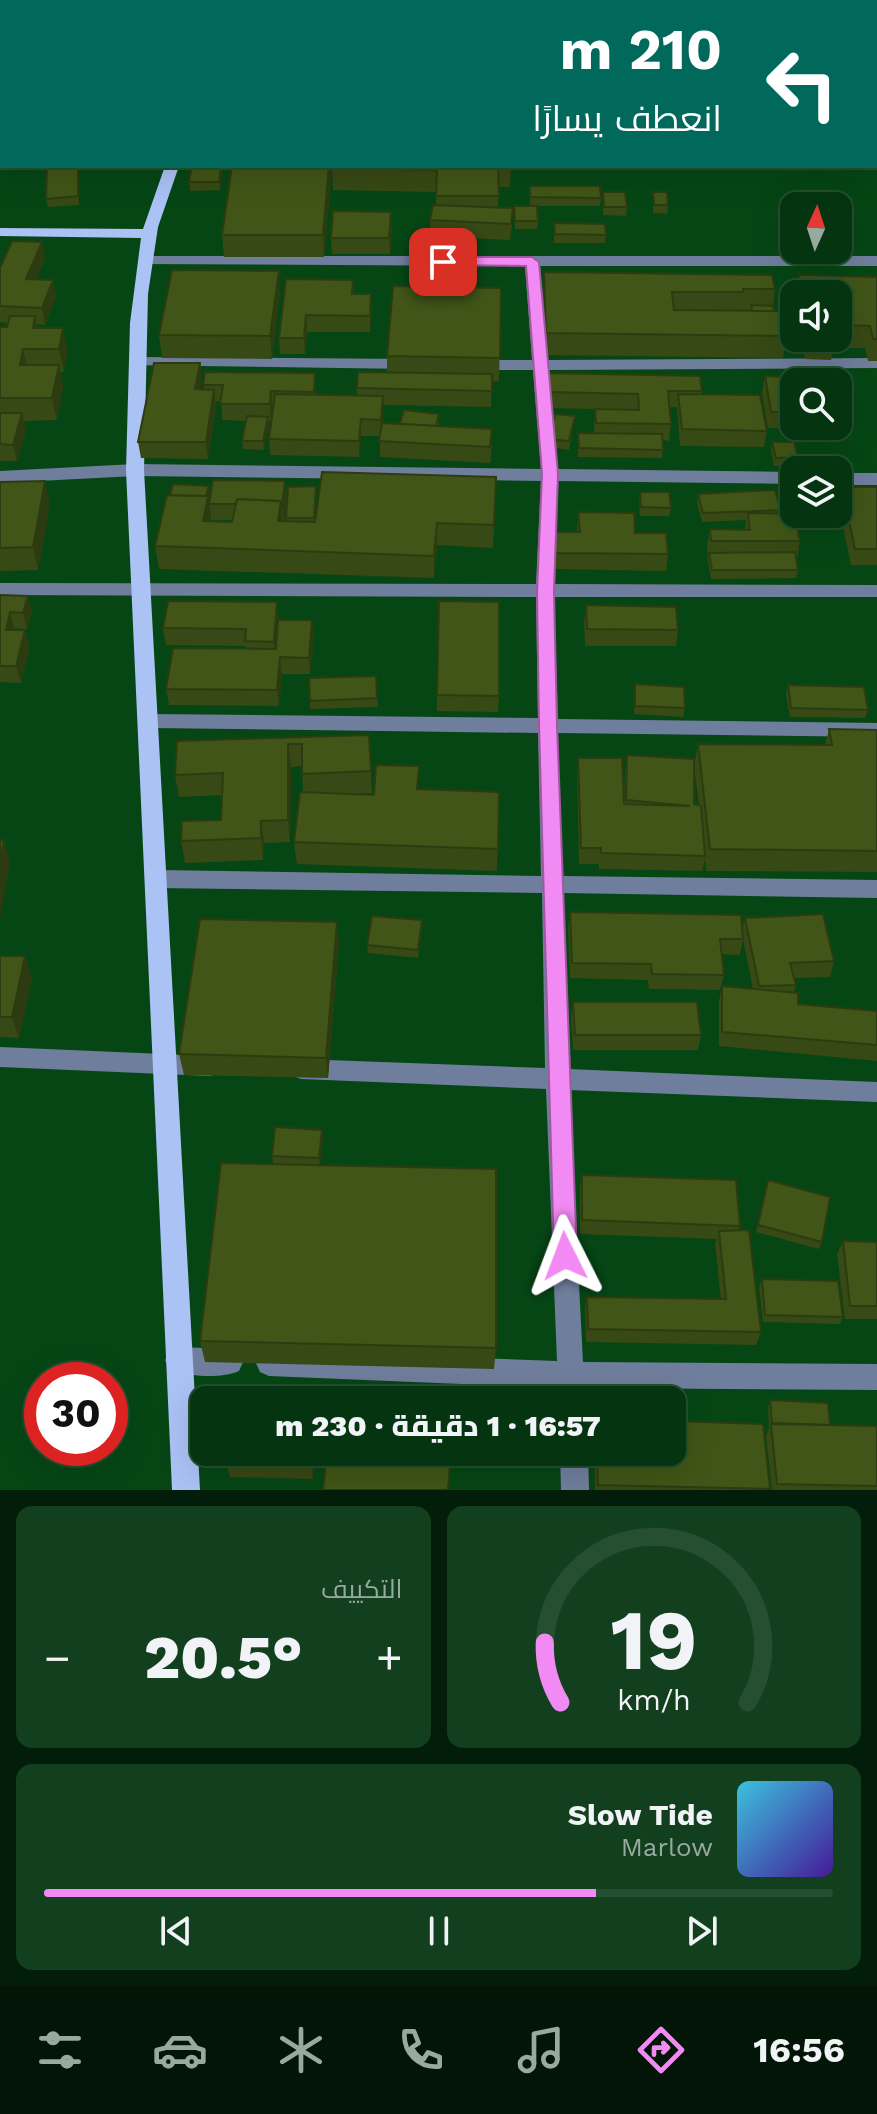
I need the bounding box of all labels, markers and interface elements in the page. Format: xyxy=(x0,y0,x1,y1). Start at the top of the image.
text: 210 m xyxy=(560,17,722,83)
icon: left xyxy=(750,32,854,136)
text: انعطف يسارًا xyxy=(532,98,722,140)
north arrow xyxy=(780,192,852,264)
map controls xyxy=(780,192,852,528)
pin xyxy=(409,228,477,296)
icon: arrive xyxy=(421,240,465,284)
button: sound xyxy=(780,280,852,352)
button: search xyxy=(780,368,852,440)
button: layers xyxy=(780,456,852,528)
position arrow xyxy=(523,1214,607,1298)
speed limit sign: 30 xyxy=(24,1362,128,1466)
text: 16:57 · 1 دقيقة · 230 m xyxy=(275,1408,601,1443)
text: التكييف xyxy=(321,1574,403,1604)
text: 19 xyxy=(610,1592,697,1689)
text: 20.5° xyxy=(144,1622,302,1693)
text: − xyxy=(44,1632,71,1684)
text: + xyxy=(376,1632,402,1684)
text: km/h xyxy=(617,1683,691,1717)
text: Slow Tide xyxy=(568,1797,713,1832)
text: Marlow xyxy=(621,1832,713,1862)
icon: previous xyxy=(154,1909,198,1953)
icon: pause xyxy=(417,1909,461,1953)
icon: next xyxy=(680,1909,724,1953)
icon: filters xyxy=(32,2022,88,2078)
icon: car xyxy=(152,2022,208,2078)
icon: climate xyxy=(273,2022,329,2078)
icon: phone xyxy=(393,2022,449,2078)
icon: music xyxy=(513,2022,569,2078)
icon: directions xyxy=(633,2022,689,2078)
text: 16:56 xyxy=(753,2029,845,2071)

